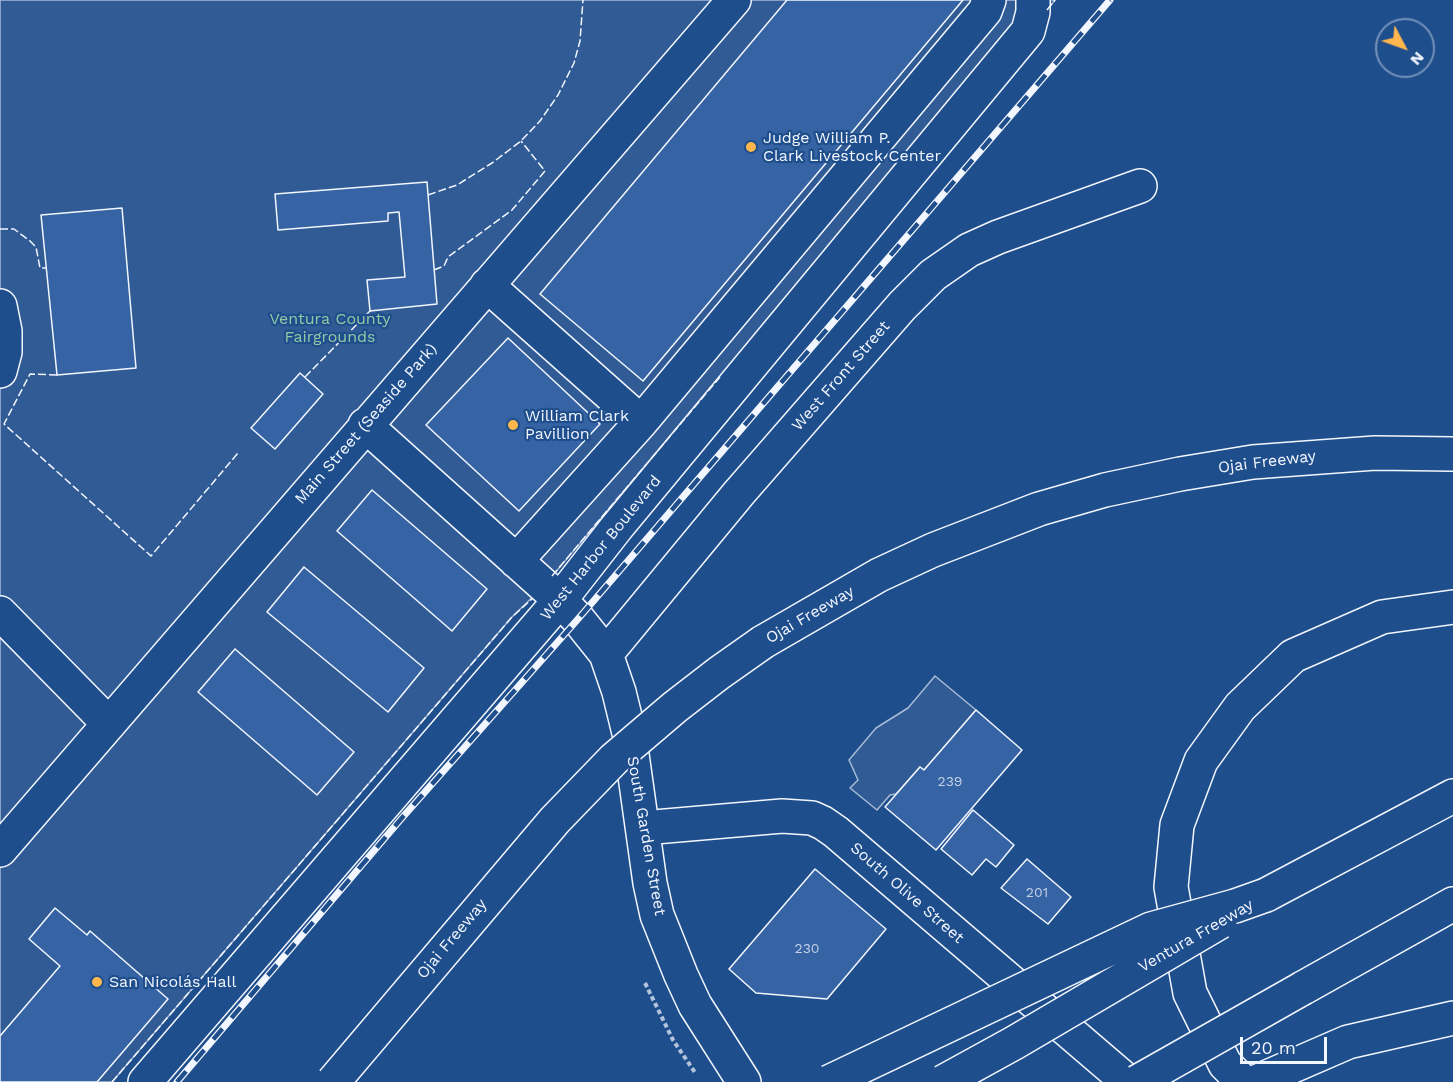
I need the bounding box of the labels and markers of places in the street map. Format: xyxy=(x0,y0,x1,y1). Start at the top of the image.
place label: Judge William P. Clark Livestock Center xyxy=(763,128,941,166)
marker: Judge William P. Clark Livestock Center xyxy=(744,140,758,154)
place label: William Clark Pavillion xyxy=(525,406,629,444)
marker: William Clark Pavillion xyxy=(506,418,520,432)
place label: San Nicolás Hall xyxy=(109,972,236,992)
marker: San Nicolás Hall xyxy=(90,975,104,989)

